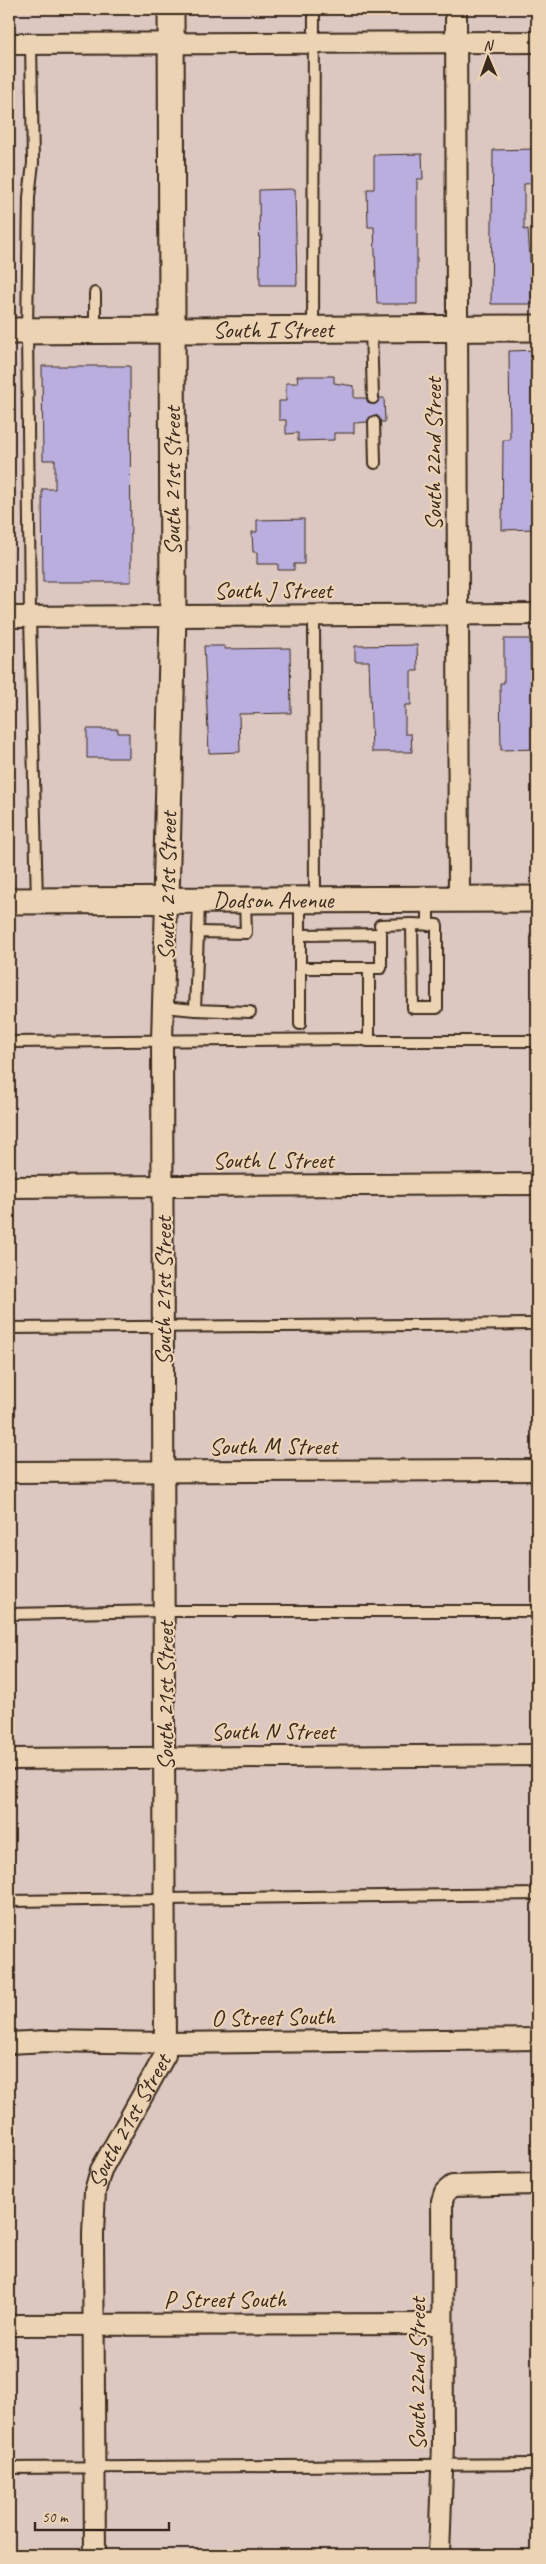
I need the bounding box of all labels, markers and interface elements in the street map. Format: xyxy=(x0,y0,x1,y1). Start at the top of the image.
north arrow xyxy=(464,32,514,82)
text: N xyxy=(483,37,495,54)
street label: South I Street xyxy=(213,314,336,345)
street label: South 22nd Street xyxy=(418,376,448,530)
street label: South 21st Street xyxy=(157,405,187,555)
street label: South J Street xyxy=(214,575,334,605)
street label: South 21st Street xyxy=(151,809,183,961)
street label: Dodson Avenue xyxy=(213,885,336,915)
street label: South L Street xyxy=(213,1145,335,1175)
street label: South 21st Street xyxy=(148,1215,178,1365)
street label: South M Street xyxy=(209,1431,339,1461)
street label: South 21st Street xyxy=(150,1620,180,1770)
street label: South N Street xyxy=(211,1716,337,1746)
street label: O Street South xyxy=(211,2001,336,2033)
street label: South 21st Street xyxy=(82,2047,179,2192)
street label: P Street South xyxy=(164,2284,287,2314)
street label: South 22nd Street xyxy=(402,2296,432,2450)
scale bar xyxy=(35,2499,169,2531)
text: 50 m xyxy=(42,2508,69,2527)

